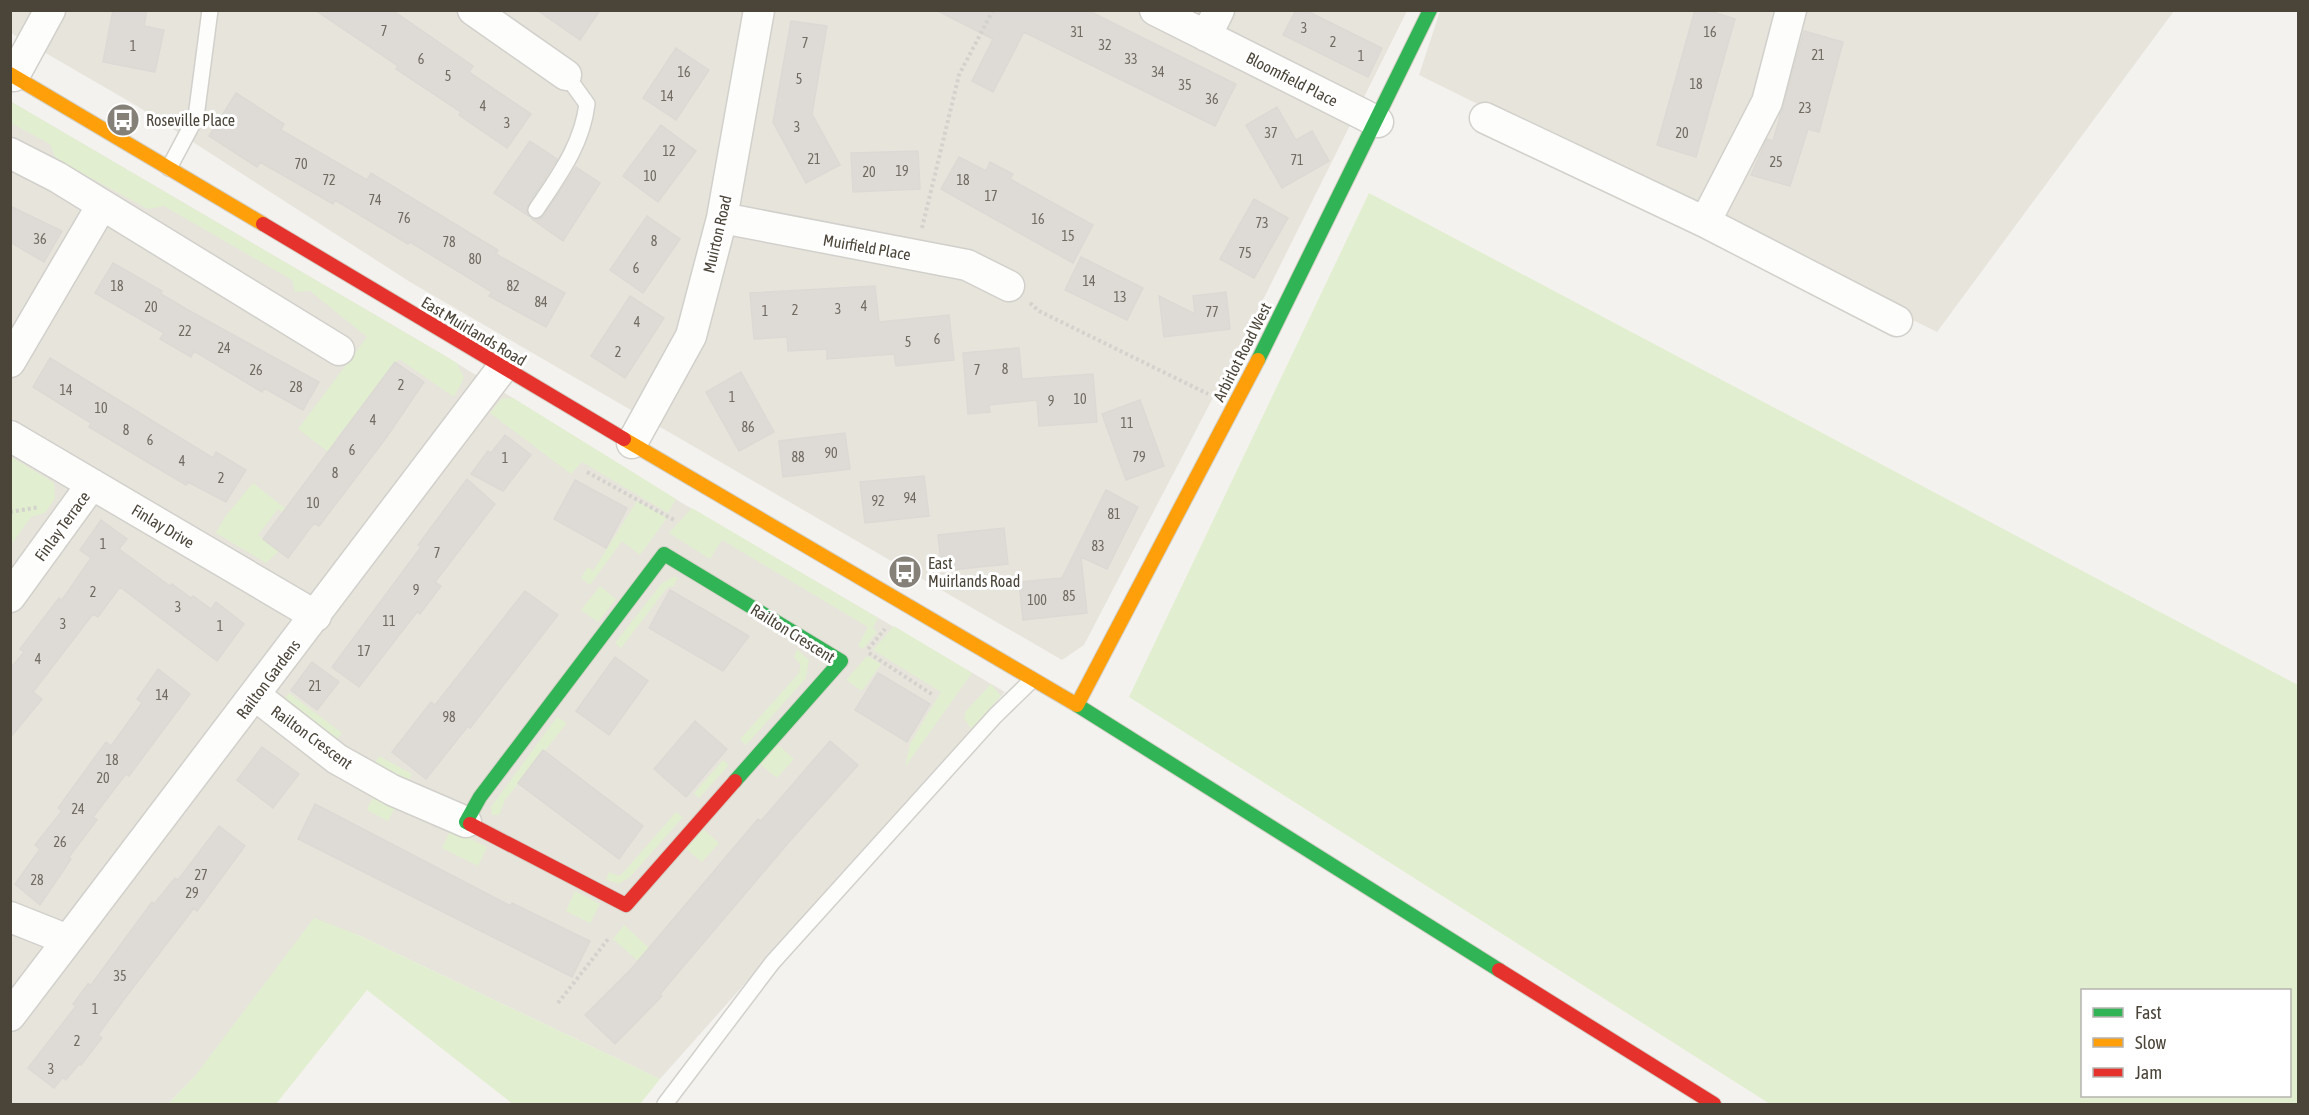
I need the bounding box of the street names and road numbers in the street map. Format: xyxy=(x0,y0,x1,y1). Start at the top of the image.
street label: Bloomfield Place xyxy=(1243,48,1341,110)
street label: Muirton Road xyxy=(699,193,735,275)
street label: Muirfield Place xyxy=(822,230,912,264)
street label: East Muirlands Road xyxy=(418,293,530,369)
street label: Arbirlot Road West xyxy=(1209,299,1275,404)
street label: Finlay Terrace xyxy=(31,488,94,565)
street label: Finlay Drive xyxy=(128,500,197,552)
street label: Railton Crescent xyxy=(748,600,839,666)
street label: Railton Gardens xyxy=(232,636,304,722)
street label: Railton Crescent xyxy=(268,702,356,773)

